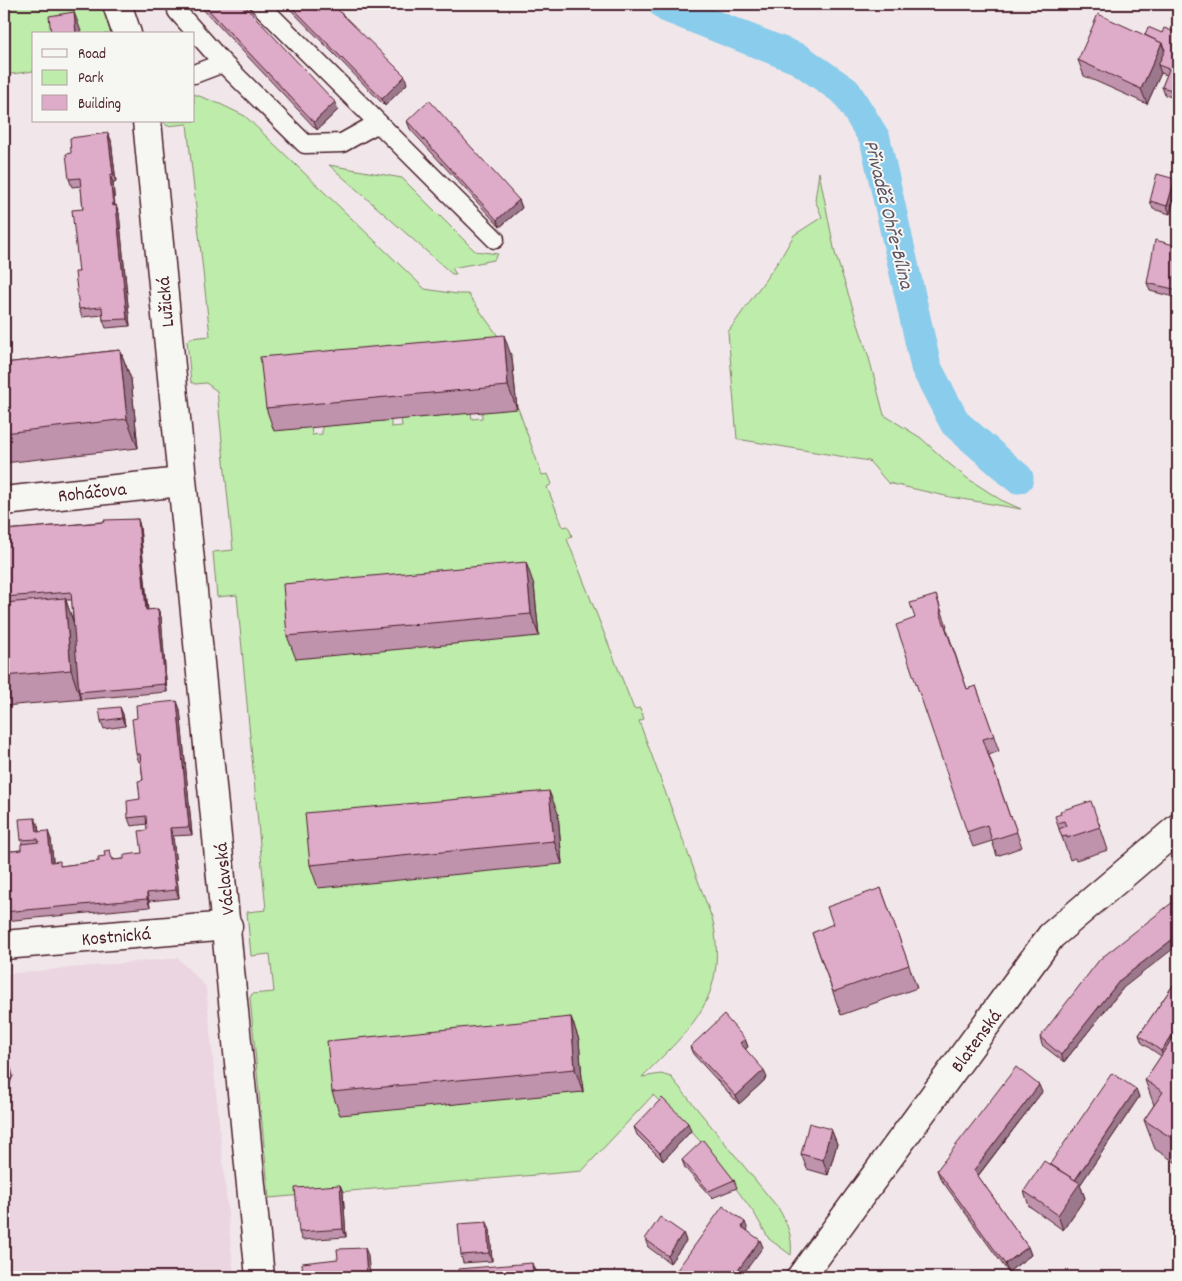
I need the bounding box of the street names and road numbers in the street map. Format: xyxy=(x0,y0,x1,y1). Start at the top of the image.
street label: Lužická xyxy=(152,275,183,328)
street label: Roháčova xyxy=(57,477,129,512)
street label: Václavská xyxy=(209,840,244,916)
street label: Kostnická xyxy=(81,922,153,955)
street label: Blatenská xyxy=(946,1005,1010,1079)

